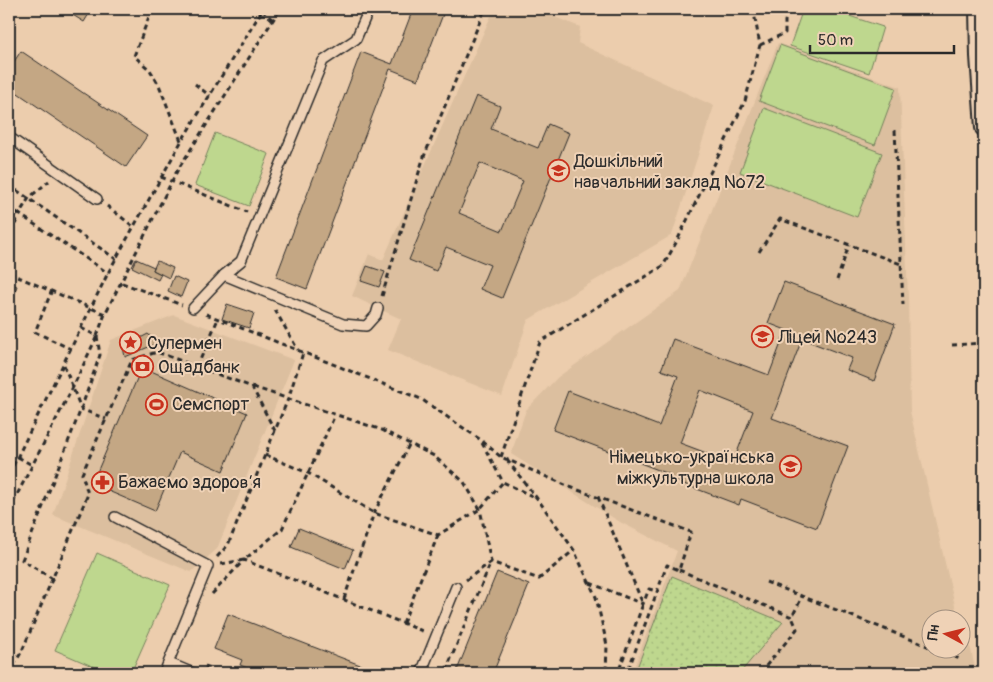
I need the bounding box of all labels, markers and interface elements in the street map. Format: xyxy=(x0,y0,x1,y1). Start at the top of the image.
scale bar xyxy=(810,22,954,54)
text: 50 m xyxy=(818,31,853,50)
place label: Дошкільний навчальний заклад №72 xyxy=(573,150,765,194)
school or university icon: Дошкільний навчальний заклад №72 xyxy=(546,159,570,183)
school or university icon: Ліцей №243 xyxy=(750,325,774,349)
place label: Ліцей №243 xyxy=(777,326,877,349)
place icon: Супермен xyxy=(119,331,143,355)
place label: Супермен xyxy=(147,332,222,355)
bank icon: Ощадбанк xyxy=(130,355,154,379)
place label: Ощадбанк xyxy=(158,356,240,379)
sports icon: Семспорт xyxy=(144,392,168,416)
place label: Семспорт xyxy=(172,393,249,416)
place label: Німецько-українська міжкультурна школа xyxy=(608,446,774,490)
school or university icon: Німецько-українська міжкультурна школа xyxy=(778,455,802,479)
pharmacy icon: Бажаємо здоровʼя xyxy=(90,470,114,494)
place label: Бажаємо здоровʼя xyxy=(118,471,261,494)
north arrow xyxy=(920,610,970,660)
text: Пн xyxy=(924,624,943,641)

